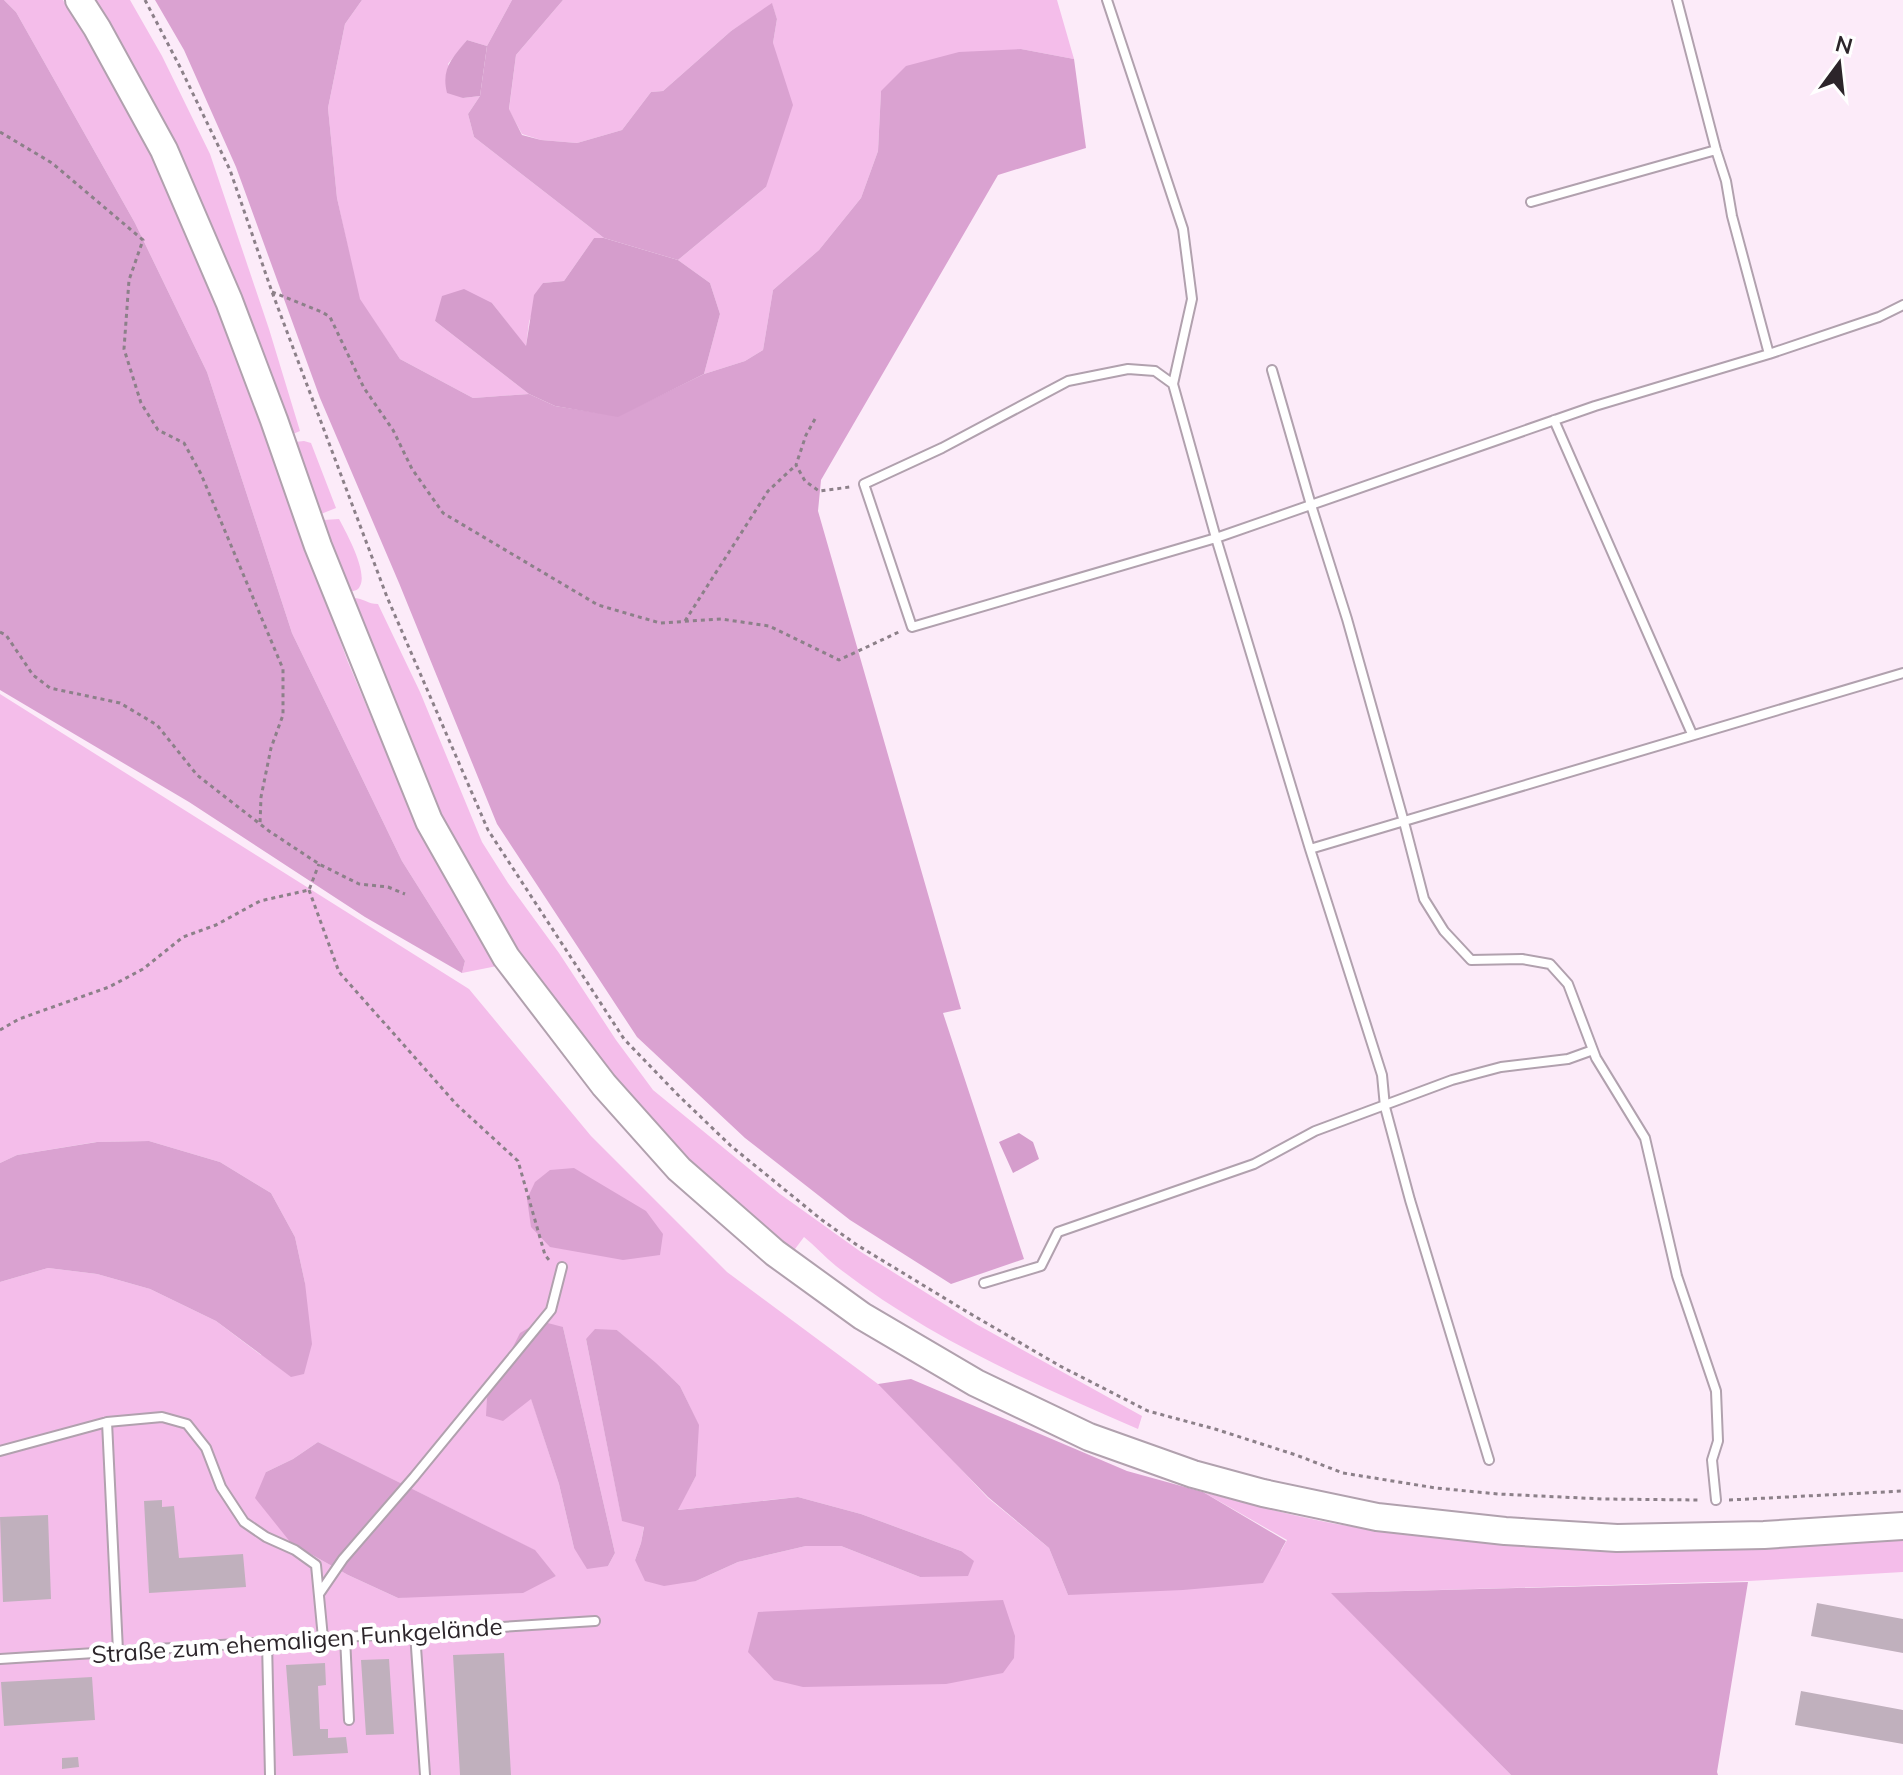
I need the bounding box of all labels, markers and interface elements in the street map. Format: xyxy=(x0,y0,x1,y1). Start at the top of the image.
north arrow xyxy=(1799,24,1879,104)
text: N xyxy=(1833,29,1856,60)
street label: Straße zum ehemaligen Funkgelände xyxy=(91,1611,503,1669)

